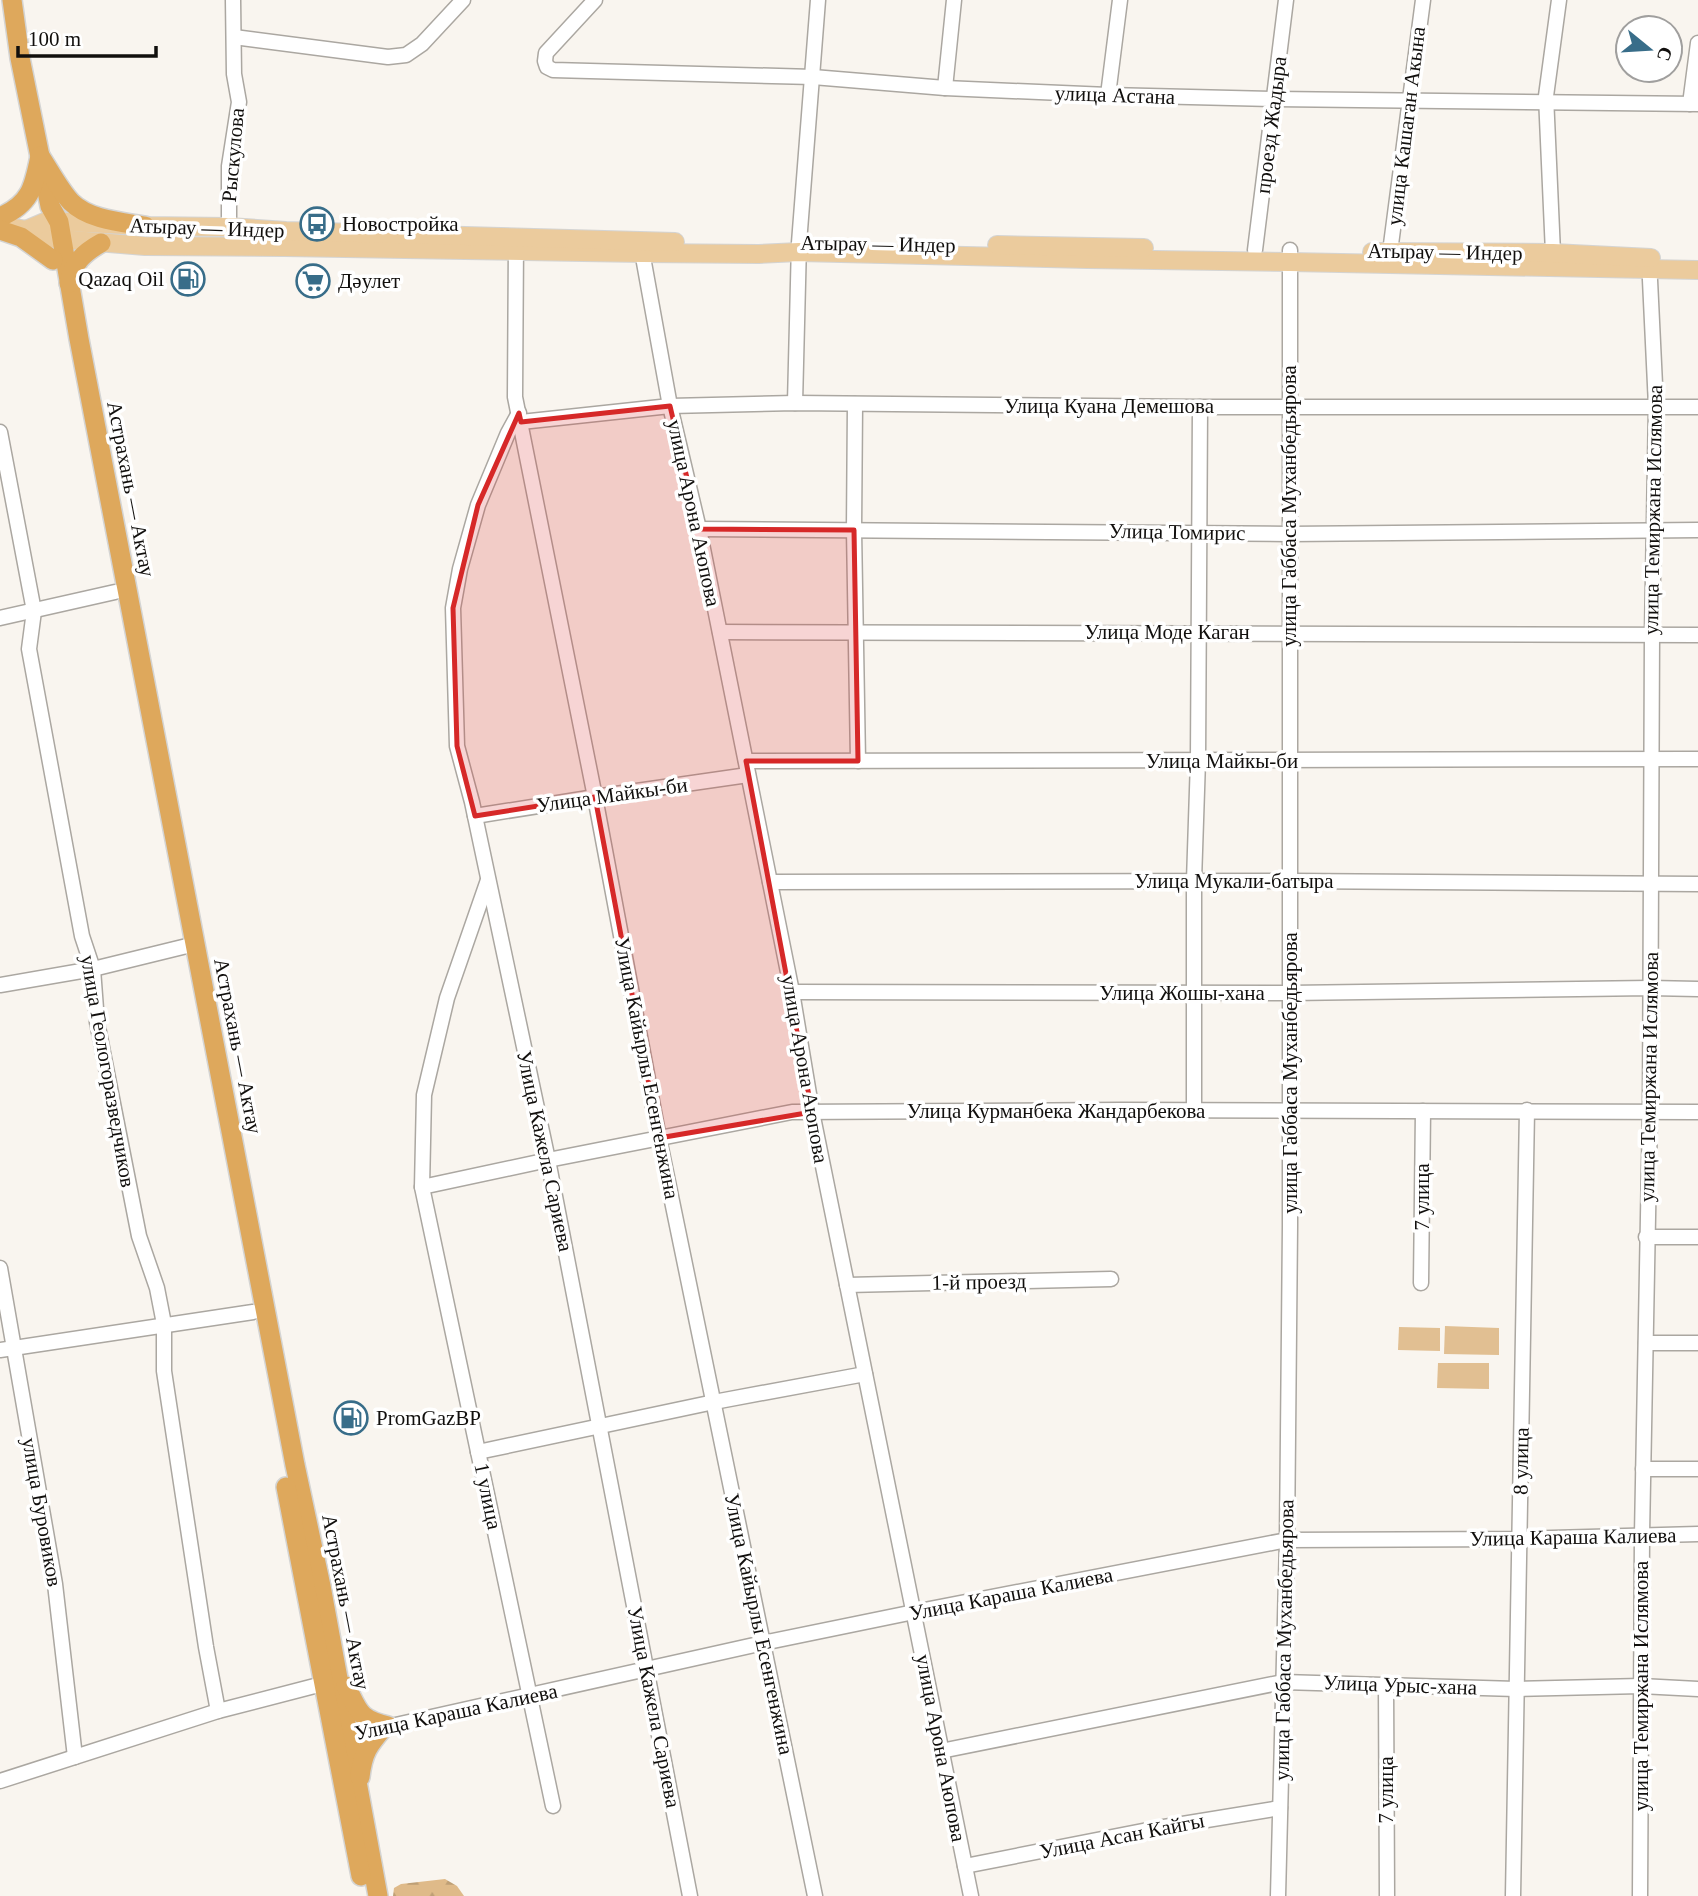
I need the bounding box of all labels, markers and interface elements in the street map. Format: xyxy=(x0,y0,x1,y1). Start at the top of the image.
scale bar xyxy=(18,14,156,58)
north arrow xyxy=(1614,14,1684,84)
street label: улица Кашаган Акына xyxy=(1382,25,1430,227)
text: 100 m xyxy=(28,27,81,51)
text: С xyxy=(1653,44,1677,64)
street label: проезд Жадыра xyxy=(1251,54,1291,195)
street label: улица Астана xyxy=(1054,81,1176,109)
street label: Рыскулова xyxy=(217,106,249,203)
bus stop icon: Новостройка xyxy=(298,205,336,243)
place label: Новостройка xyxy=(342,212,459,236)
street label: Атырау — Индер xyxy=(129,213,285,243)
street label: Атырау — Индер xyxy=(800,231,956,257)
street label: Атырау — Индер xyxy=(1367,239,1523,265)
fuel station icon: Qazaq Oil xyxy=(169,260,207,298)
supermarket icon: Дәулет xyxy=(294,262,332,300)
place label: Qazaq Oil xyxy=(78,267,164,291)
place label: Дәулет xyxy=(338,269,400,293)
street label: улица Габбаса Муханбедьярова xyxy=(1277,365,1301,647)
street label: улица Темиржана Ислямова xyxy=(1639,384,1667,635)
street label: Улица Куана Демешова xyxy=(1004,394,1215,418)
street label: Астрахань — Актау xyxy=(102,399,160,579)
street label: улица Арона Аюпова xyxy=(662,417,726,609)
street label: Улица Томирис xyxy=(1108,519,1246,545)
street label: Улица Моде Каган xyxy=(1084,620,1250,644)
street label: Улица Майкы-би xyxy=(1146,749,1298,773)
street label: Улица Майкы-би xyxy=(535,773,689,817)
street label: Улица Мукали-батыра xyxy=(1134,869,1334,893)
street label: улица Габбаса Муханбедьярова xyxy=(1278,932,1302,1214)
street label: Улица Кайырлы Есенгенжина xyxy=(610,935,684,1202)
street label: улица Темиржана Ислямова xyxy=(1635,951,1663,1202)
street label: улица Геологоразведчиков xyxy=(76,953,140,1189)
street label: Астрахань — Актау xyxy=(209,956,267,1136)
street label: улица Арона Аюпова xyxy=(777,973,833,1166)
street label: Улица Жошы-хана xyxy=(1099,981,1266,1005)
street label: Улица Кажела Сариева xyxy=(512,1048,578,1254)
street label: Улица Курманбека Жандарбекова xyxy=(907,1099,1206,1123)
street label: 7 улица xyxy=(1410,1163,1434,1231)
street label: 1-й проезд xyxy=(931,1269,1027,1295)
fuel station icon: PromGazBP xyxy=(332,1399,370,1437)
place label: PromGazBP xyxy=(376,1406,481,1430)
street label: 8 улица xyxy=(1508,1426,1534,1495)
street label: улица Буровиков xyxy=(17,1436,67,1588)
street label: 1 улица xyxy=(469,1460,507,1532)
street label: Улица Кайырлы Есенгенжина xyxy=(720,1491,799,1758)
street label: улица Габбаса Муханбедьярова xyxy=(1270,1498,1298,1781)
street label: Астрахань — Актау xyxy=(317,1512,375,1692)
street label: Улица Караша Калиева xyxy=(1469,1523,1677,1551)
street label: улица Темиржана Ислямова xyxy=(1629,1560,1653,1811)
street label: Улица Караша Калиева xyxy=(907,1562,1115,1626)
street label: Улица Кажела Сариева xyxy=(623,1604,685,1811)
street label: улица Арона Аюпова xyxy=(911,1652,971,1845)
street label: Улица Урыс-хана xyxy=(1323,1670,1478,1700)
street label: Улица Караша Калиева xyxy=(352,1679,560,1745)
street label: 7 улица xyxy=(1374,1756,1398,1824)
street label: Улица Асан Кайгы xyxy=(1038,1808,1206,1864)

